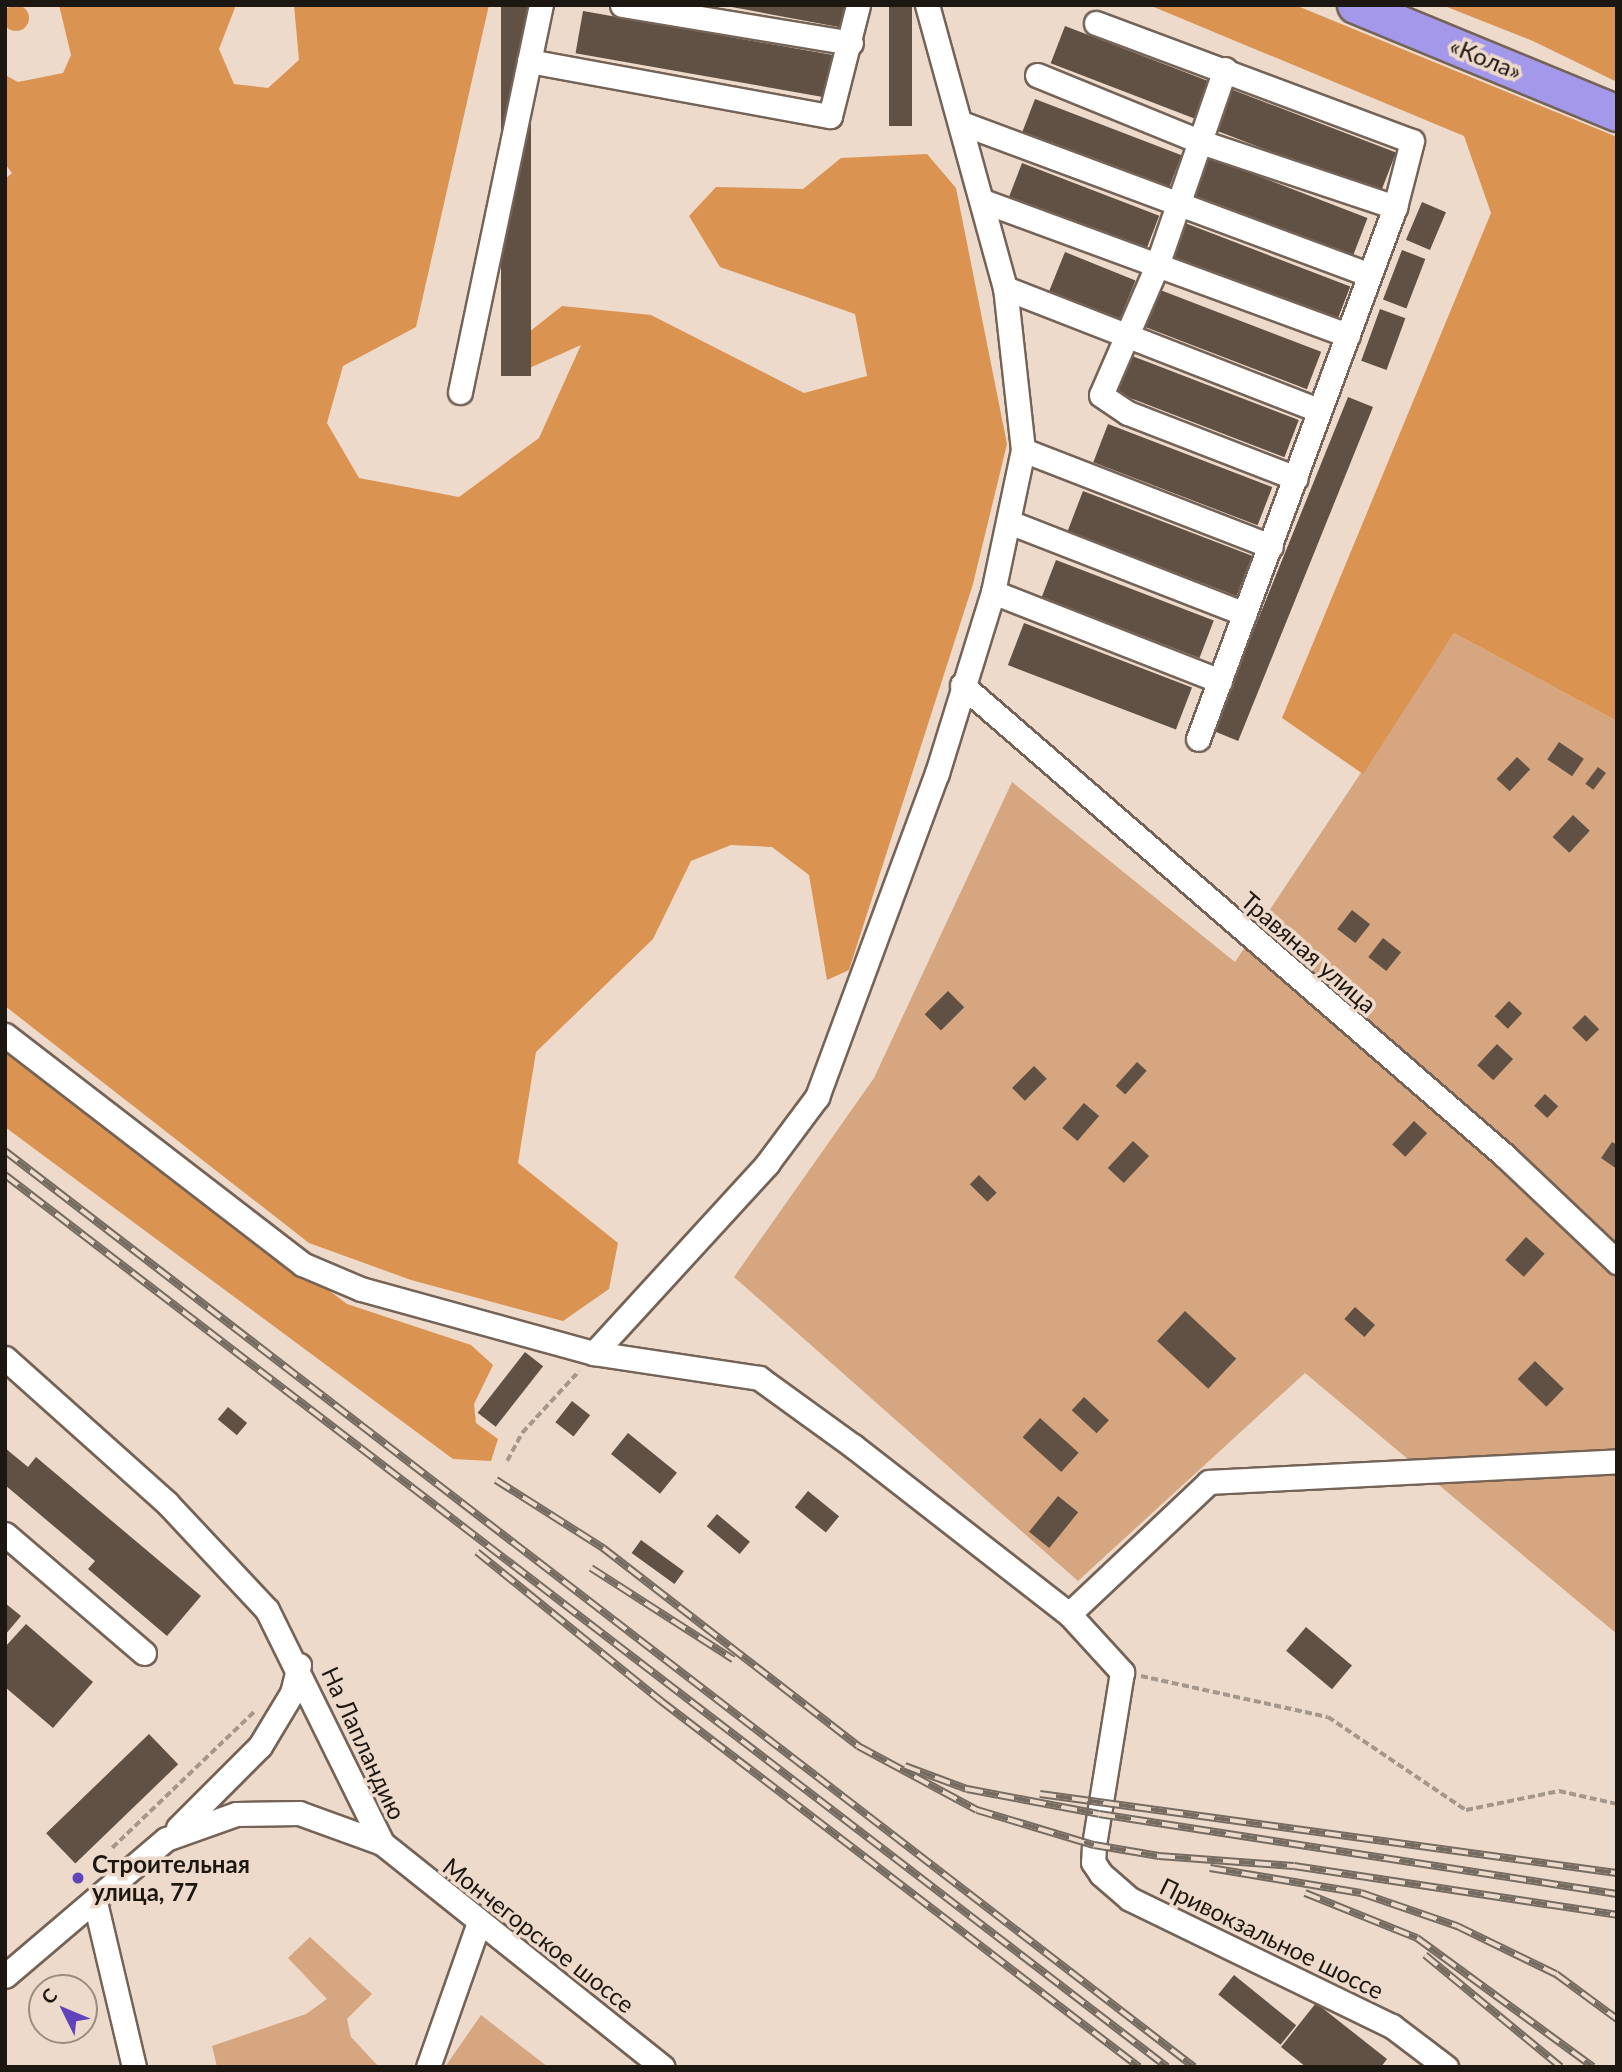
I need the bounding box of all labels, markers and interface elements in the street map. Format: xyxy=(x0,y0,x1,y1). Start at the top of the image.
street label: «Кола» xyxy=(1446,31,1526,85)
street label: Травяная улица xyxy=(1236,886,1382,1018)
street label: На Лапландию xyxy=(316,1662,412,1824)
place label: Строительная улица, 77 xyxy=(92,1850,250,1906)
street label: Мончегорское шоссе xyxy=(438,1851,640,2019)
marker: Строительная улица, 77 xyxy=(70,1870,86,1886)
street label: Привокзальное шоссе xyxy=(1155,1871,1389,2005)
north arrow xyxy=(28,1974,98,2044)
text: С xyxy=(36,1983,61,2008)

